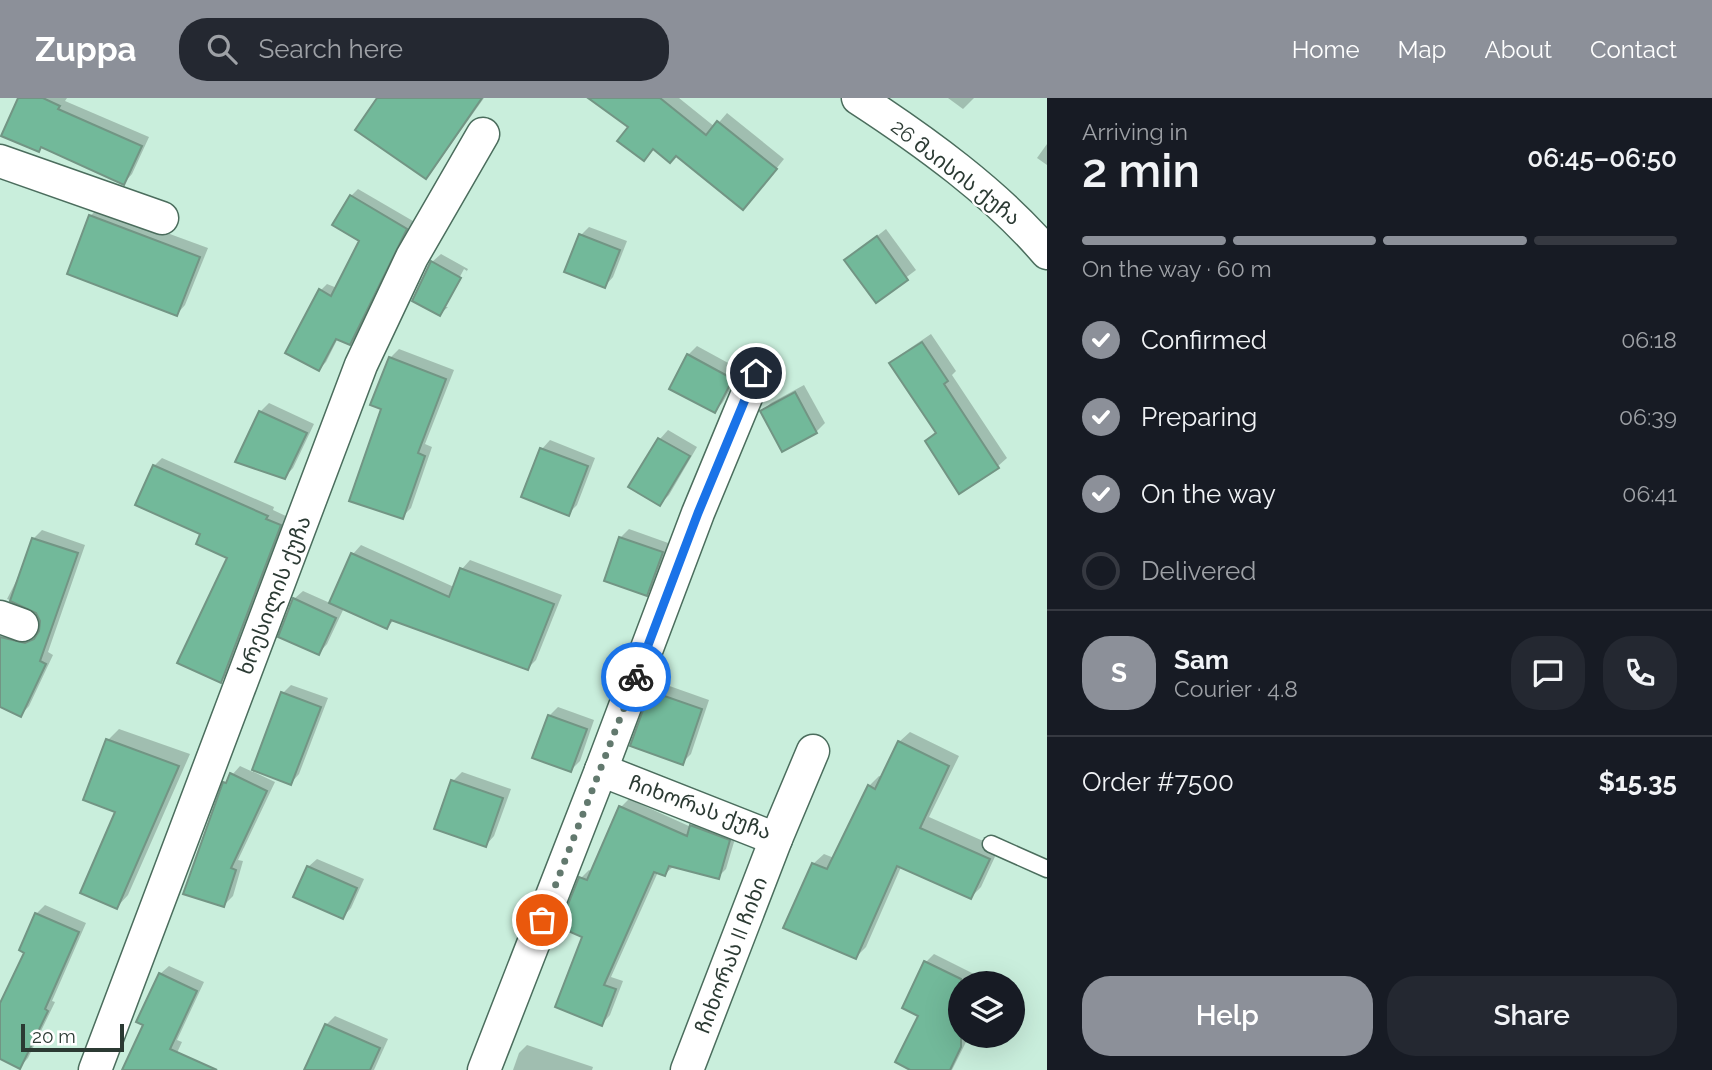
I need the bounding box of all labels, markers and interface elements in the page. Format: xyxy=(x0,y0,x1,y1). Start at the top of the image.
search box xyxy=(179,18,669,81)
text: Zuppa xyxy=(35,30,137,69)
icon: search xyxy=(203,30,241,68)
text: Search here xyxy=(259,34,403,64)
text: Home xyxy=(1292,35,1360,64)
text: Map xyxy=(1398,35,1446,64)
text: About xyxy=(1484,35,1552,64)
text: Contact xyxy=(1590,35,1677,64)
street label: 26 მაისის ქუჩა xyxy=(886,114,1026,230)
text: Arriving in xyxy=(1082,118,1188,145)
text: 06:45–06:50 xyxy=(1527,143,1677,173)
text: 2 min xyxy=(1082,144,1200,198)
text: On the way · 60 m xyxy=(1082,255,1272,282)
icon: check xyxy=(1082,321,1120,359)
text: Confirmed xyxy=(1141,325,1267,355)
text: 06:18 xyxy=(1621,326,1677,353)
pin xyxy=(726,343,786,403)
icon: home xyxy=(737,354,775,392)
icon: check xyxy=(1082,398,1120,436)
text: Preparing xyxy=(1141,402,1257,432)
text: 06:39 xyxy=(1619,403,1677,430)
icon: check xyxy=(1082,475,1120,513)
text: On the way xyxy=(1141,479,1276,509)
text: 06:41 xyxy=(1622,480,1677,507)
street label: ხრესილის ქუჩა xyxy=(232,512,317,678)
text: Delivered xyxy=(1141,556,1256,586)
button: chat xyxy=(1511,636,1585,710)
button: phone xyxy=(1603,636,1677,710)
courier xyxy=(601,642,671,712)
text: Sam xyxy=(1174,645,1229,675)
icon: bike xyxy=(617,658,655,696)
text: S xyxy=(1111,658,1127,688)
text: Courier · 4.8 xyxy=(1174,675,1298,702)
text: Order #7500 xyxy=(1082,767,1234,797)
text: $15.35 xyxy=(1599,767,1677,797)
street label: ჩიხორას ქუჩა xyxy=(625,770,775,844)
street label: ჩიხორას II ჩიხი xyxy=(690,873,772,1037)
pin xyxy=(512,890,572,950)
icon: bag xyxy=(523,901,561,939)
map controls xyxy=(948,971,1025,1048)
button: layers xyxy=(948,971,1025,1048)
button: Help xyxy=(1082,976,1373,1056)
button: Share xyxy=(1387,976,1677,1056)
scale bar xyxy=(21,1021,124,1053)
text: 20 m xyxy=(32,1025,76,1047)

